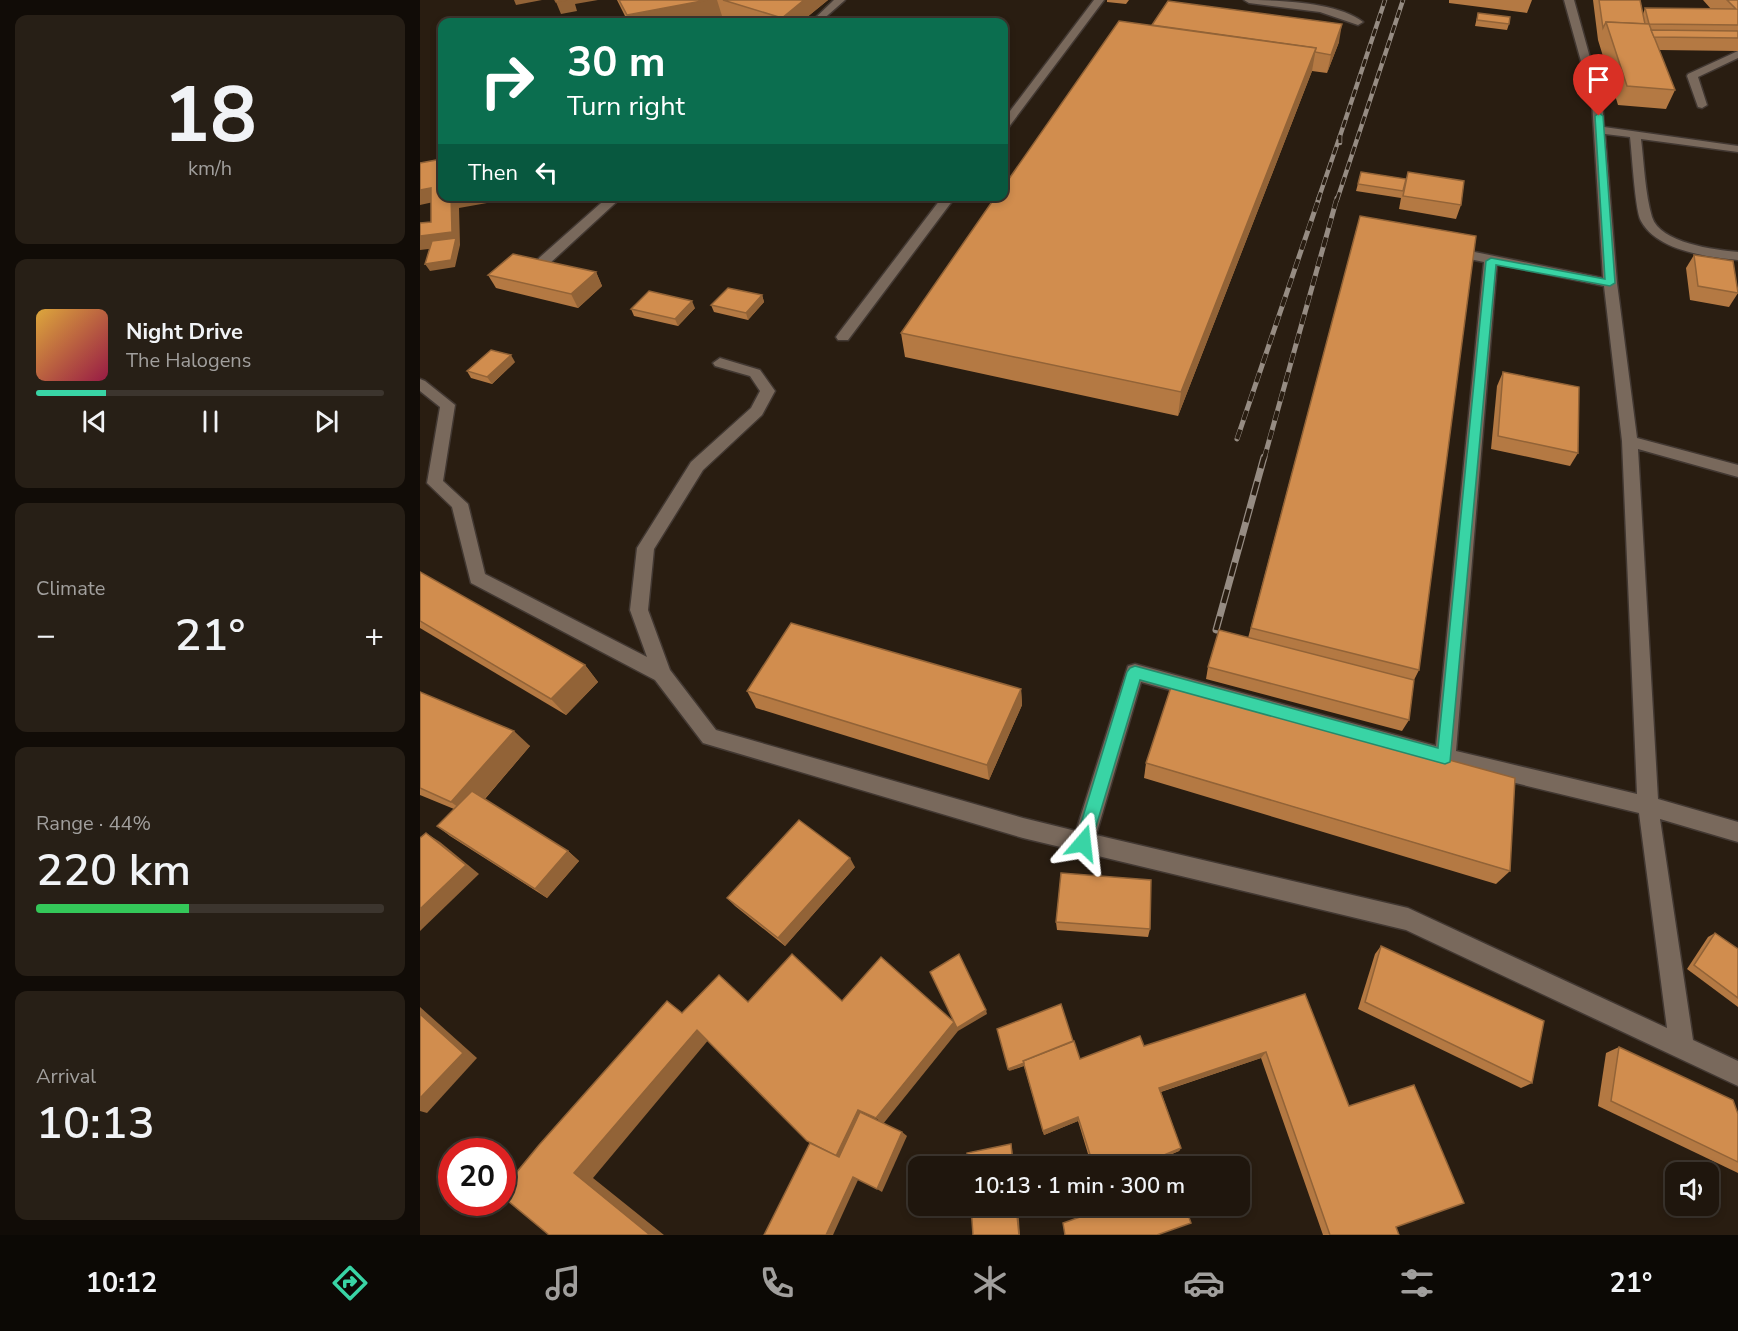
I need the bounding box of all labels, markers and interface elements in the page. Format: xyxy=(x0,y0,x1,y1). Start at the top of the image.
text: 30 m xyxy=(567,34,666,91)
icon: right xyxy=(468,42,546,120)
pin xyxy=(1573,54,1624,116)
text: 18 xyxy=(163,62,257,169)
icon: arrive xyxy=(1582,63,1615,96)
text: Turn right xyxy=(567,88,685,125)
text: km/h xyxy=(188,155,232,182)
icon: left xyxy=(530,156,563,189)
text: Then xyxy=(468,158,518,188)
text: Night Drive xyxy=(126,317,243,347)
text: The Halogens xyxy=(126,347,251,374)
icon: previous xyxy=(78,405,111,438)
icon: pause xyxy=(194,405,227,438)
icon: next xyxy=(310,405,343,438)
text: Climate xyxy=(36,575,105,602)
text: 21° xyxy=(175,605,245,666)
text: − xyxy=(36,613,56,658)
text: + xyxy=(364,613,384,658)
text: Range · 44% xyxy=(36,810,151,837)
position arrow xyxy=(1051,811,1115,875)
text: 220 km xyxy=(36,840,191,901)
text: Arrival xyxy=(36,1063,96,1090)
text: 10:13 xyxy=(36,1093,155,1154)
speed limit sign: 20 xyxy=(438,1138,516,1216)
map controls xyxy=(1665,1162,1719,1216)
button: sound xyxy=(1665,1162,1719,1216)
text: 10:13 · 1 min · 300 m xyxy=(973,1171,1185,1201)
icon: directions xyxy=(329,1262,371,1304)
icon: music xyxy=(542,1262,584,1304)
icon: phone xyxy=(756,1262,798,1304)
icon: climate xyxy=(969,1262,1011,1304)
icon: car xyxy=(1183,1262,1225,1304)
icon: filters xyxy=(1396,1262,1438,1304)
text: 10:12 xyxy=(86,1265,157,1302)
text: 21° xyxy=(1610,1265,1652,1302)

